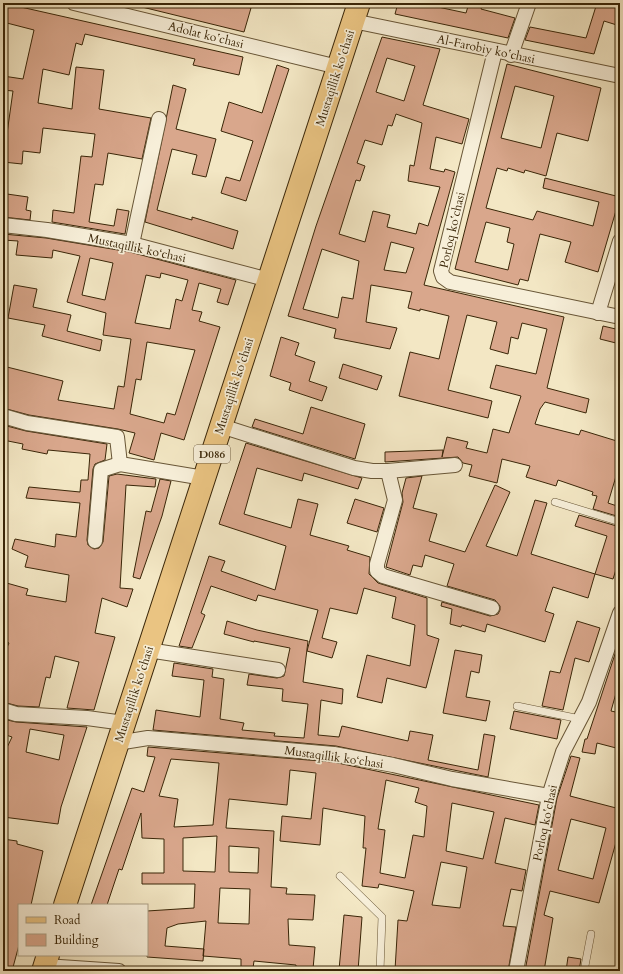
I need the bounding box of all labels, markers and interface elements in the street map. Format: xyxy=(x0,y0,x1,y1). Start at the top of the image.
street label: Adolat koʻchasi xyxy=(167,18,246,52)
street label: Mustaqillik koʻchasi xyxy=(312,27,358,128)
street label: Al-Farobiy koʻchasi xyxy=(436,31,537,67)
street label: Porloq koʻchasi xyxy=(435,190,469,270)
street label: Mustaqillik ko‘chasi xyxy=(86,230,188,266)
street label: Mustaqillik koʻchasi xyxy=(211,335,257,436)
road number: D086 xyxy=(194,445,230,463)
street label: Mustaqillik koʻchasi xyxy=(111,643,157,744)
street label: Mustaqillik ko‘chasi xyxy=(283,742,385,772)
street label: Porloq koʻchasi xyxy=(529,783,561,863)
legend xyxy=(18,904,148,956)
text: Road xyxy=(54,912,81,928)
text: Building xyxy=(54,932,99,948)

